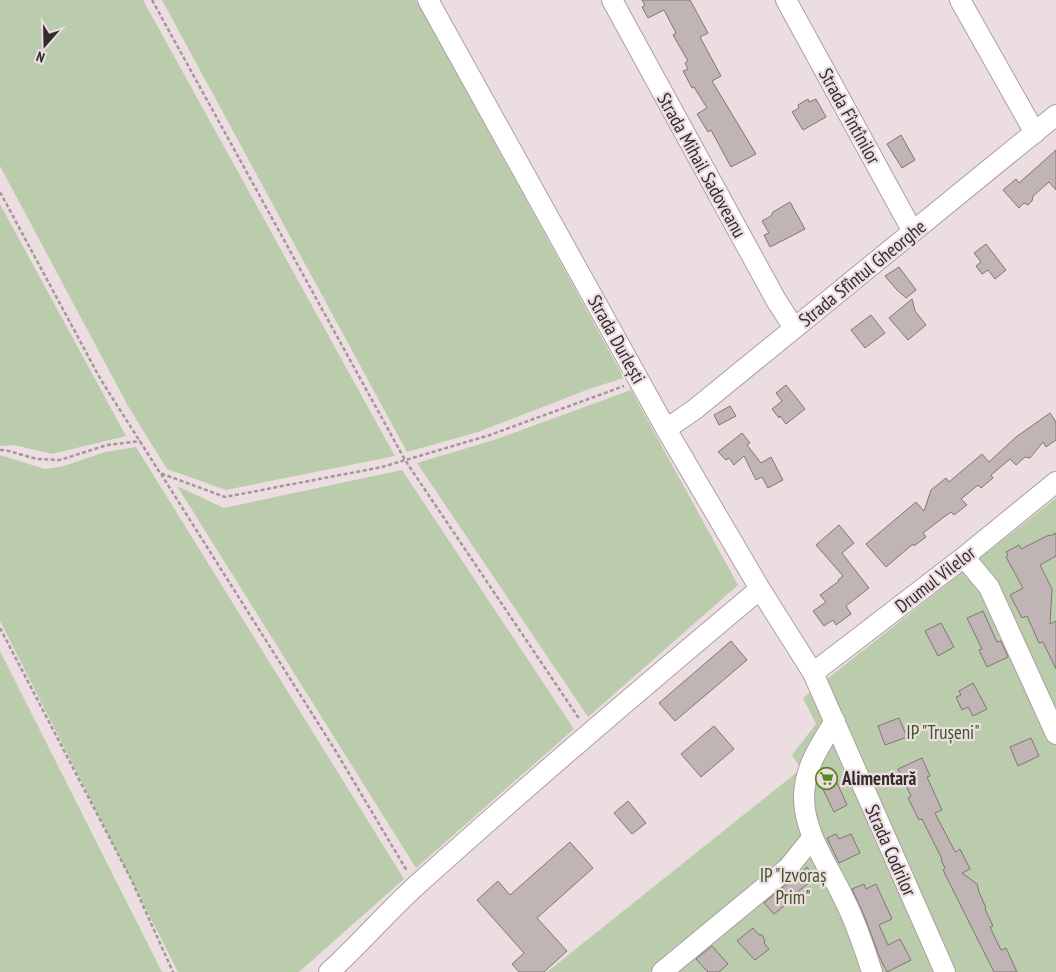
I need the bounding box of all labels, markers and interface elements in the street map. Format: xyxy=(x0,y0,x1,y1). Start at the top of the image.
north arrow xyxy=(20,20,70,70)
text: N xyxy=(34,47,47,67)
street label: Strada Fîntînilor xyxy=(814,64,887,169)
street label: Strada Mihail Sadoveanu xyxy=(652,88,752,242)
street label: Strada Sfîntul Gheorghe xyxy=(793,214,931,332)
street label: Strada Durlești xyxy=(583,291,651,387)
street label: Drumul Vilelor xyxy=(890,540,980,618)
park label: IP "Trușeni" xyxy=(906,720,980,744)
supermarket icon: Alimentară xyxy=(814,766,838,790)
place label: Alimentară xyxy=(841,766,917,790)
street label: Strada Codrilor xyxy=(860,800,922,900)
park label: IP "Izvoraș Prim" xyxy=(760,863,826,909)

